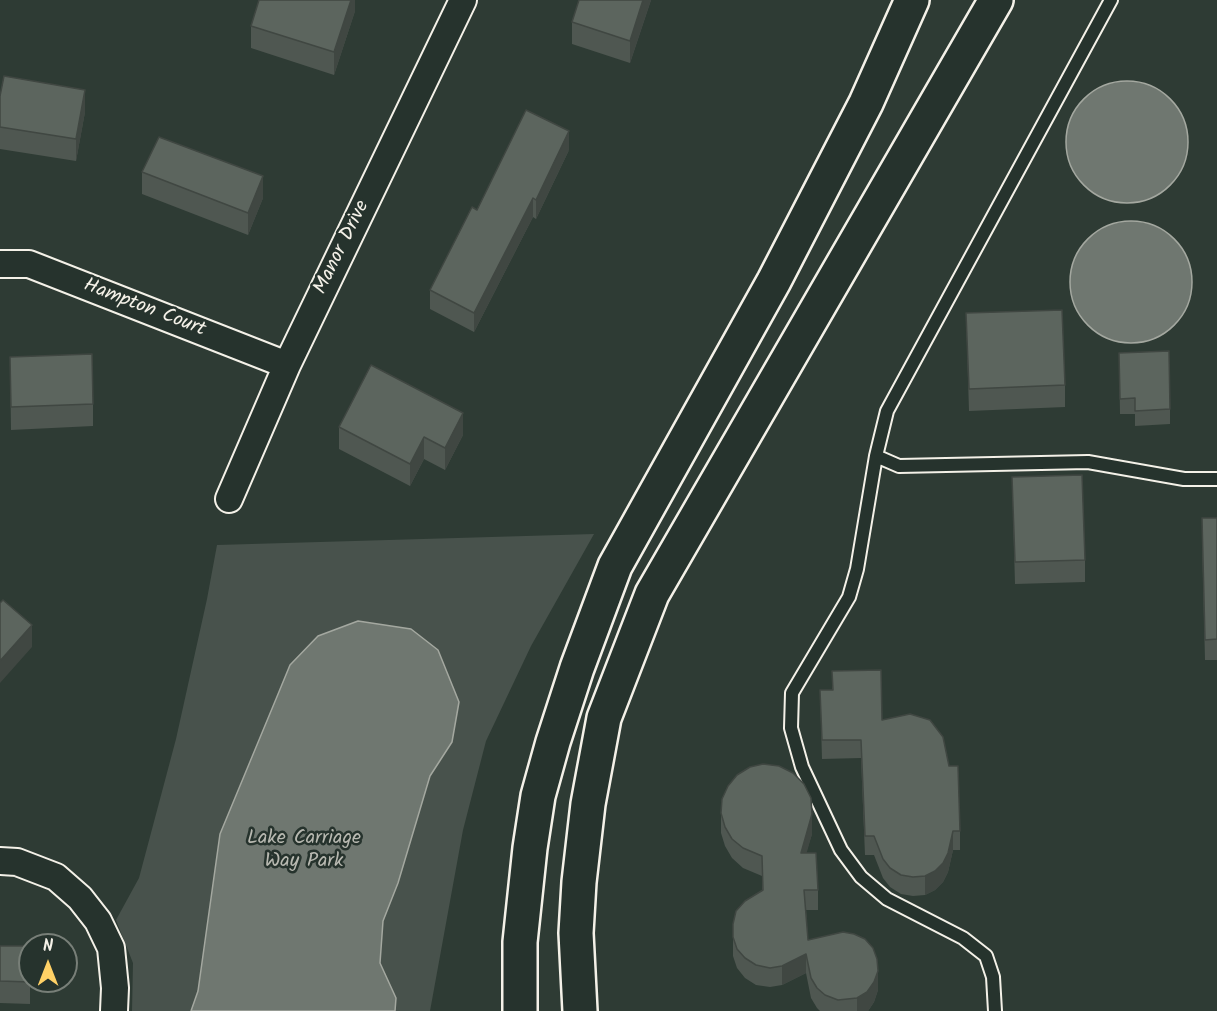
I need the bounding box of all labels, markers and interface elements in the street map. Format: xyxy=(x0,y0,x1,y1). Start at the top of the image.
street label: Manor Drive xyxy=(310,197,376,299)
street label: Hampton Court xyxy=(80,275,208,343)
park label: Lake Carriage Way Park xyxy=(247,828,361,875)
north arrow xyxy=(18,933,78,993)
text: N xyxy=(43,934,53,959)

